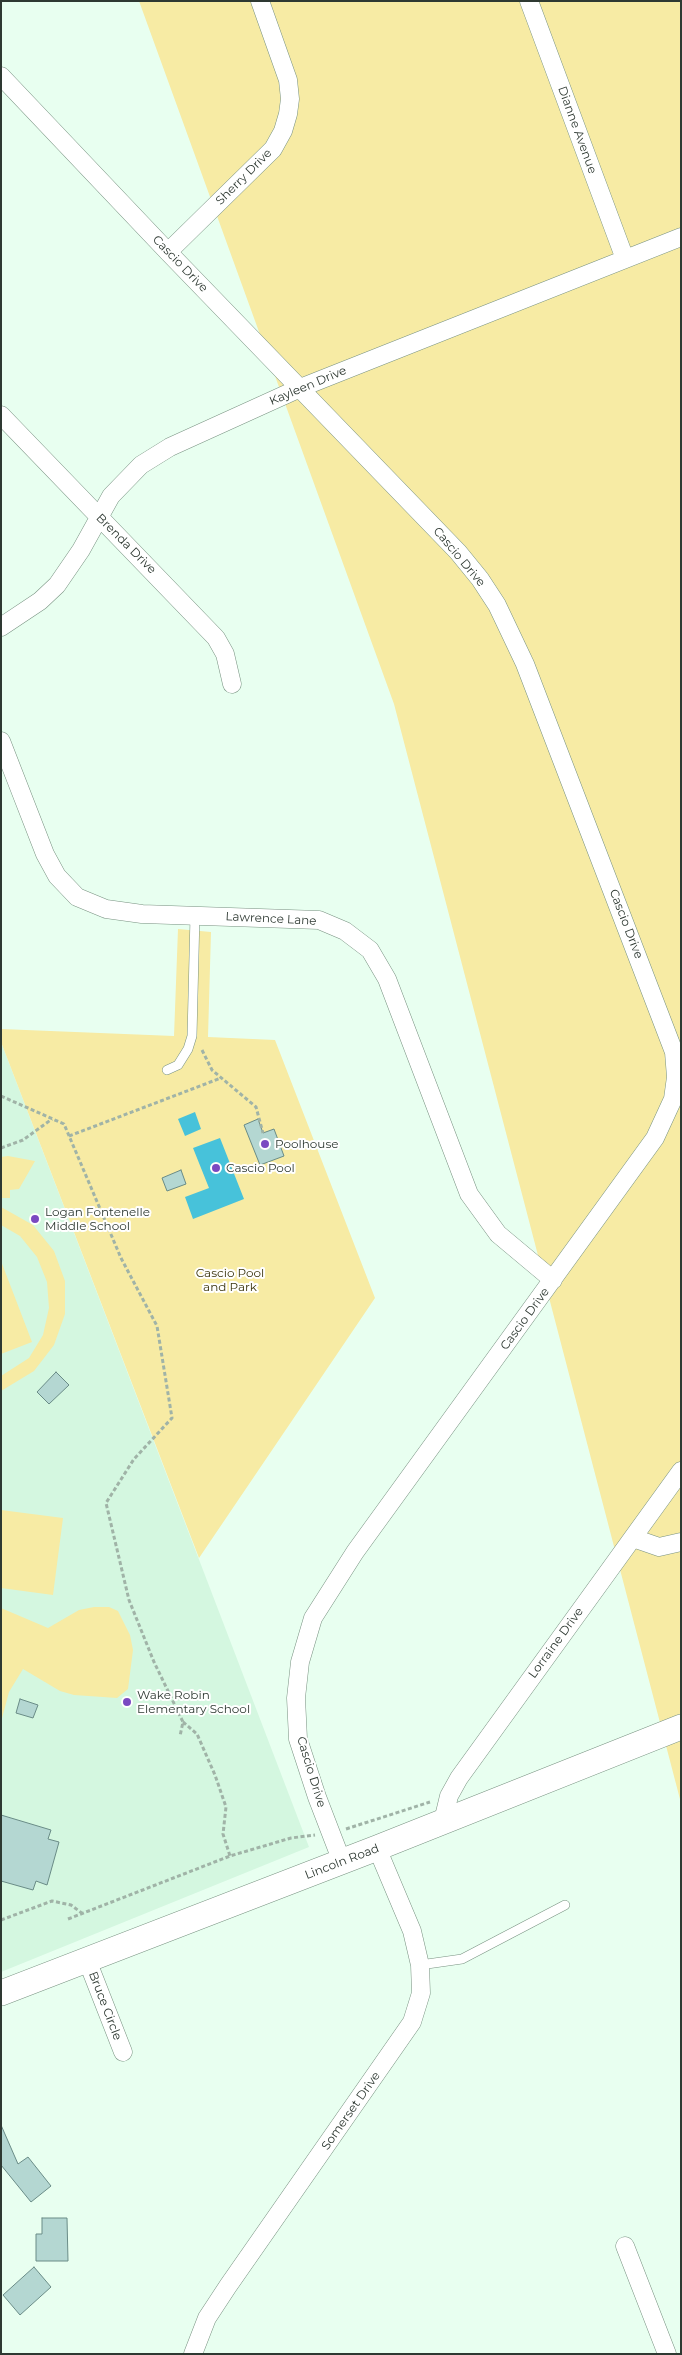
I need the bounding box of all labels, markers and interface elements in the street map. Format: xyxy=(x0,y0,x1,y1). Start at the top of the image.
street label: Dianne Avenue xyxy=(554,84,600,176)
street label: Sherry Drive xyxy=(213,146,275,208)
street label: Cascio Drive xyxy=(149,233,211,295)
street label: Kayleen Drive xyxy=(267,363,349,409)
street label: Brenda Drive xyxy=(93,511,159,577)
street label: Cascio Drive xyxy=(430,524,488,590)
street label: Cascio Drive xyxy=(606,887,646,961)
street label: Lawrence Lane xyxy=(225,909,317,929)
place label: Poolhouse xyxy=(275,1137,339,1151)
marker: Poolhouse xyxy=(259,1138,271,1150)
place label: Cascio Pool xyxy=(226,1161,295,1175)
marker: Cascio Pool xyxy=(210,1162,222,1174)
place label: Logan Fontenelle Middle School xyxy=(45,1205,150,1233)
marker: Logan Fontenelle Middle School xyxy=(29,1213,41,1225)
park label: Cascio Pool and Park xyxy=(196,1266,264,1294)
street label: Cascio Drive xyxy=(498,1285,552,1353)
street label: Lorraine Drive xyxy=(526,1605,586,1681)
place label: Wake Robin Elementary School xyxy=(137,1688,250,1716)
marker: Wake Robin Elementary School xyxy=(121,1696,133,1708)
street label: Cascio Drive xyxy=(293,1735,329,1809)
street label: Lincoln Road xyxy=(303,1841,381,1883)
street label: Bruce Circle xyxy=(85,1970,125,2042)
street label: Somerset Drive xyxy=(319,2069,383,2153)

